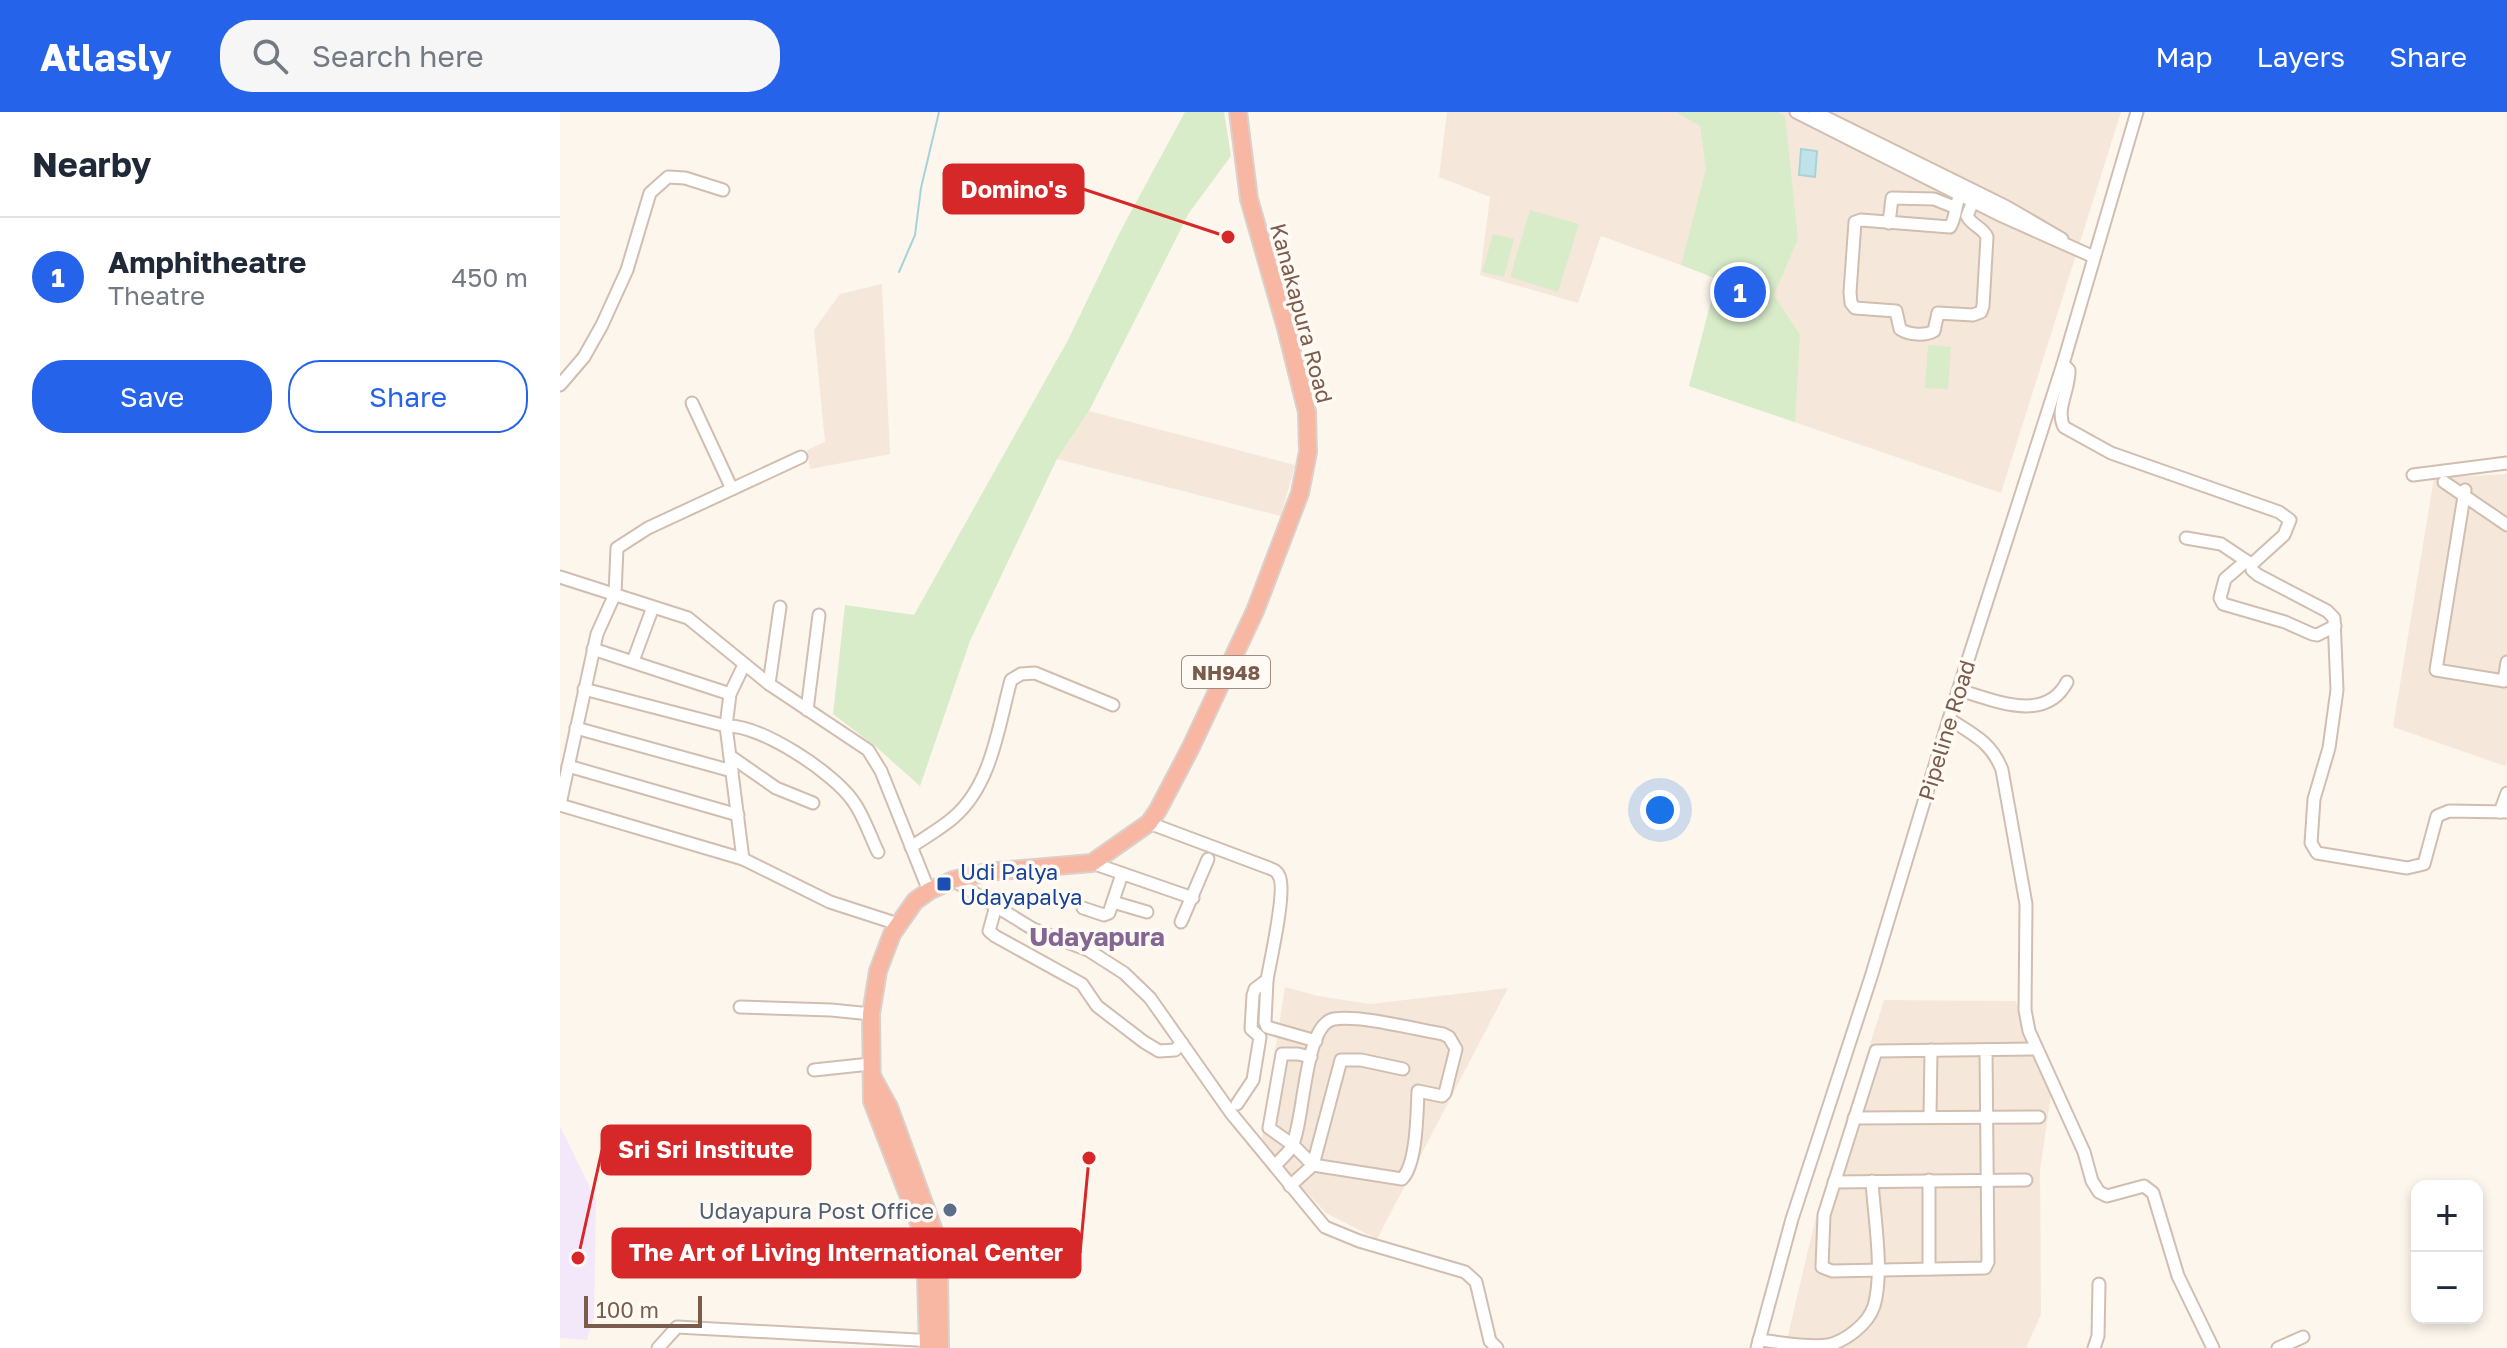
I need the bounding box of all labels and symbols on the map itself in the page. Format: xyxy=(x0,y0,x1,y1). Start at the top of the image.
callout: Domino's xyxy=(944,165,1083,213)
text: Domino's xyxy=(960,174,1068,203)
street label: Kanakapura Road xyxy=(1265,220,1339,406)
pin: 1 xyxy=(1714,262,1766,322)
road number: NH948 xyxy=(1182,656,1270,688)
street label: Pipeline Road xyxy=(1912,657,1980,803)
your location xyxy=(1640,790,1680,830)
place label: Udi Palya Udayapalya xyxy=(960,858,1082,910)
marker: Udi Palya Udayapalya xyxy=(935,875,953,893)
district label: Udayapura xyxy=(1029,921,1165,952)
callout: Sri Sri Institute xyxy=(602,1126,810,1174)
text: Sri Sri Institute xyxy=(618,1134,794,1163)
place label: Udayapura Post Office xyxy=(699,1197,934,1224)
marker: Udayapura Post Office xyxy=(941,1201,959,1219)
callout: The Art of Living International Center xyxy=(613,1229,1080,1277)
text: The Art of Living International Center xyxy=(629,1237,1063,1266)
scale bar xyxy=(584,1292,702,1328)

